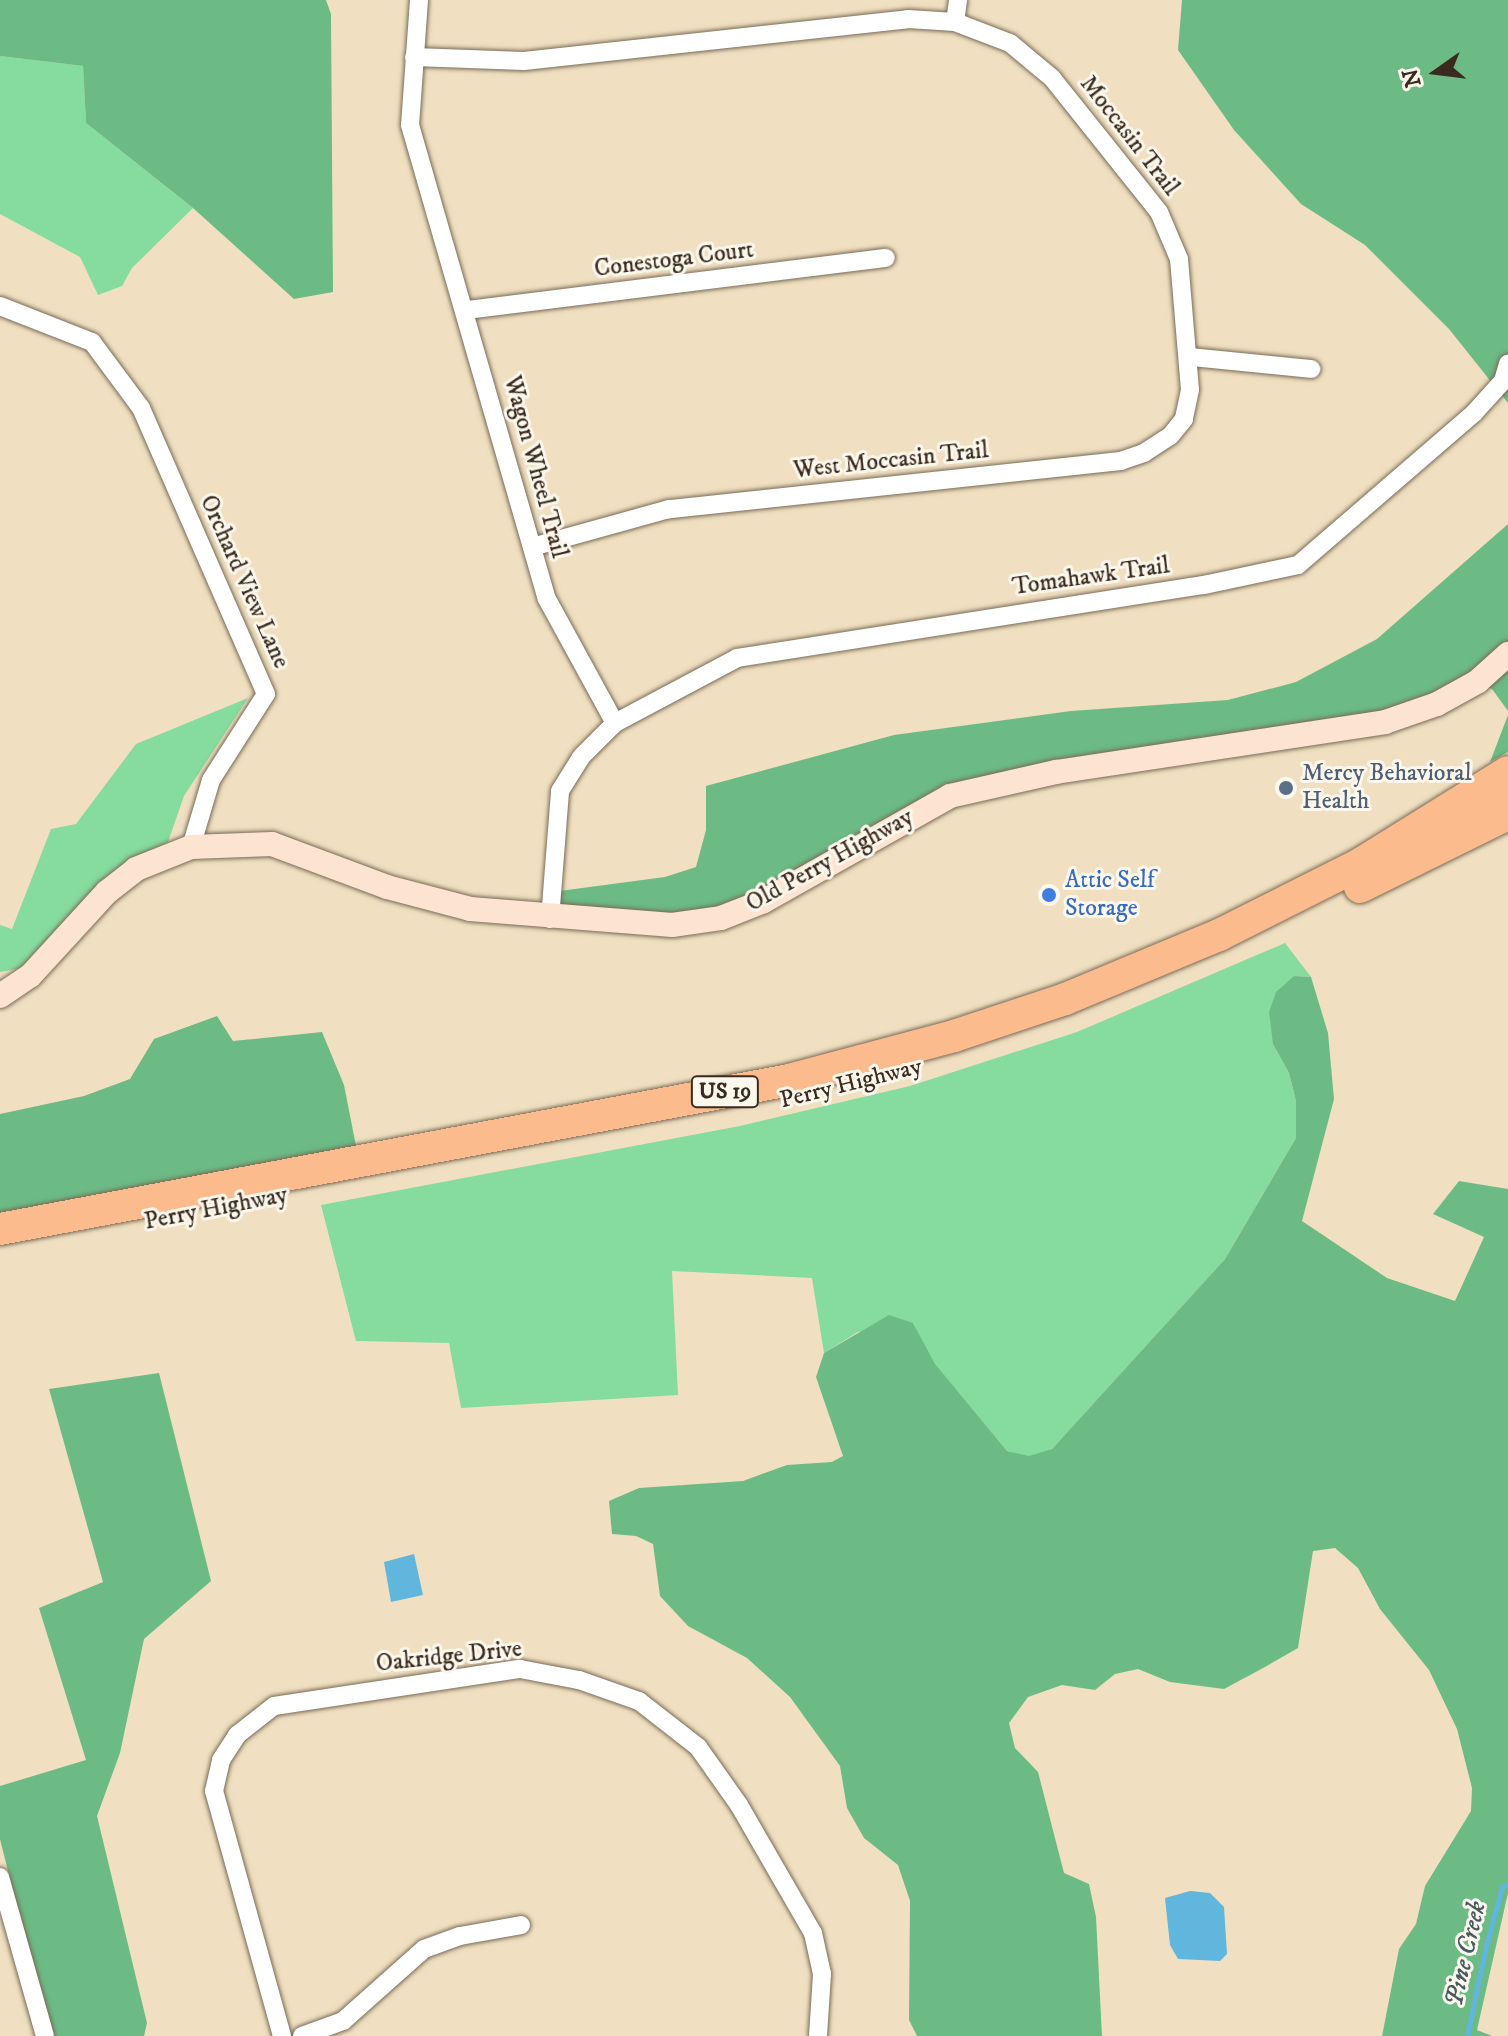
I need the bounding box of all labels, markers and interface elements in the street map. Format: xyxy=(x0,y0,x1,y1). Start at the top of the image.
north arrow xyxy=(1396,32,1476,112)
text: N xyxy=(1397,66,1428,90)
street label: Moccasin Trail xyxy=(1073,70,1185,202)
street label: Conestoga Court xyxy=(593,236,755,284)
street label: Wagon Wheel Trail xyxy=(497,373,573,561)
street label: West Moccasin Trail xyxy=(792,436,990,486)
street label: Orchard View Lane xyxy=(193,491,295,673)
street label: Tomahawk Trail xyxy=(1011,552,1171,602)
place label: Mercy Behavioral Health xyxy=(1302,760,1472,816)
marker: Mercy Behavioral Health xyxy=(1277,779,1295,797)
street label: Old Perry Highway xyxy=(742,803,918,919)
place label: Attic Self Storage xyxy=(1065,867,1155,923)
marker: Attic Self Storage xyxy=(1040,886,1058,904)
street label: Perry Highway xyxy=(777,1052,925,1116)
road number: US 19 xyxy=(689,1074,761,1110)
street label: Perry Highway xyxy=(142,1181,290,1237)
street label: Oakridge Drive xyxy=(375,1635,523,1679)
water label: Pine Creek xyxy=(1439,1898,1493,2010)

